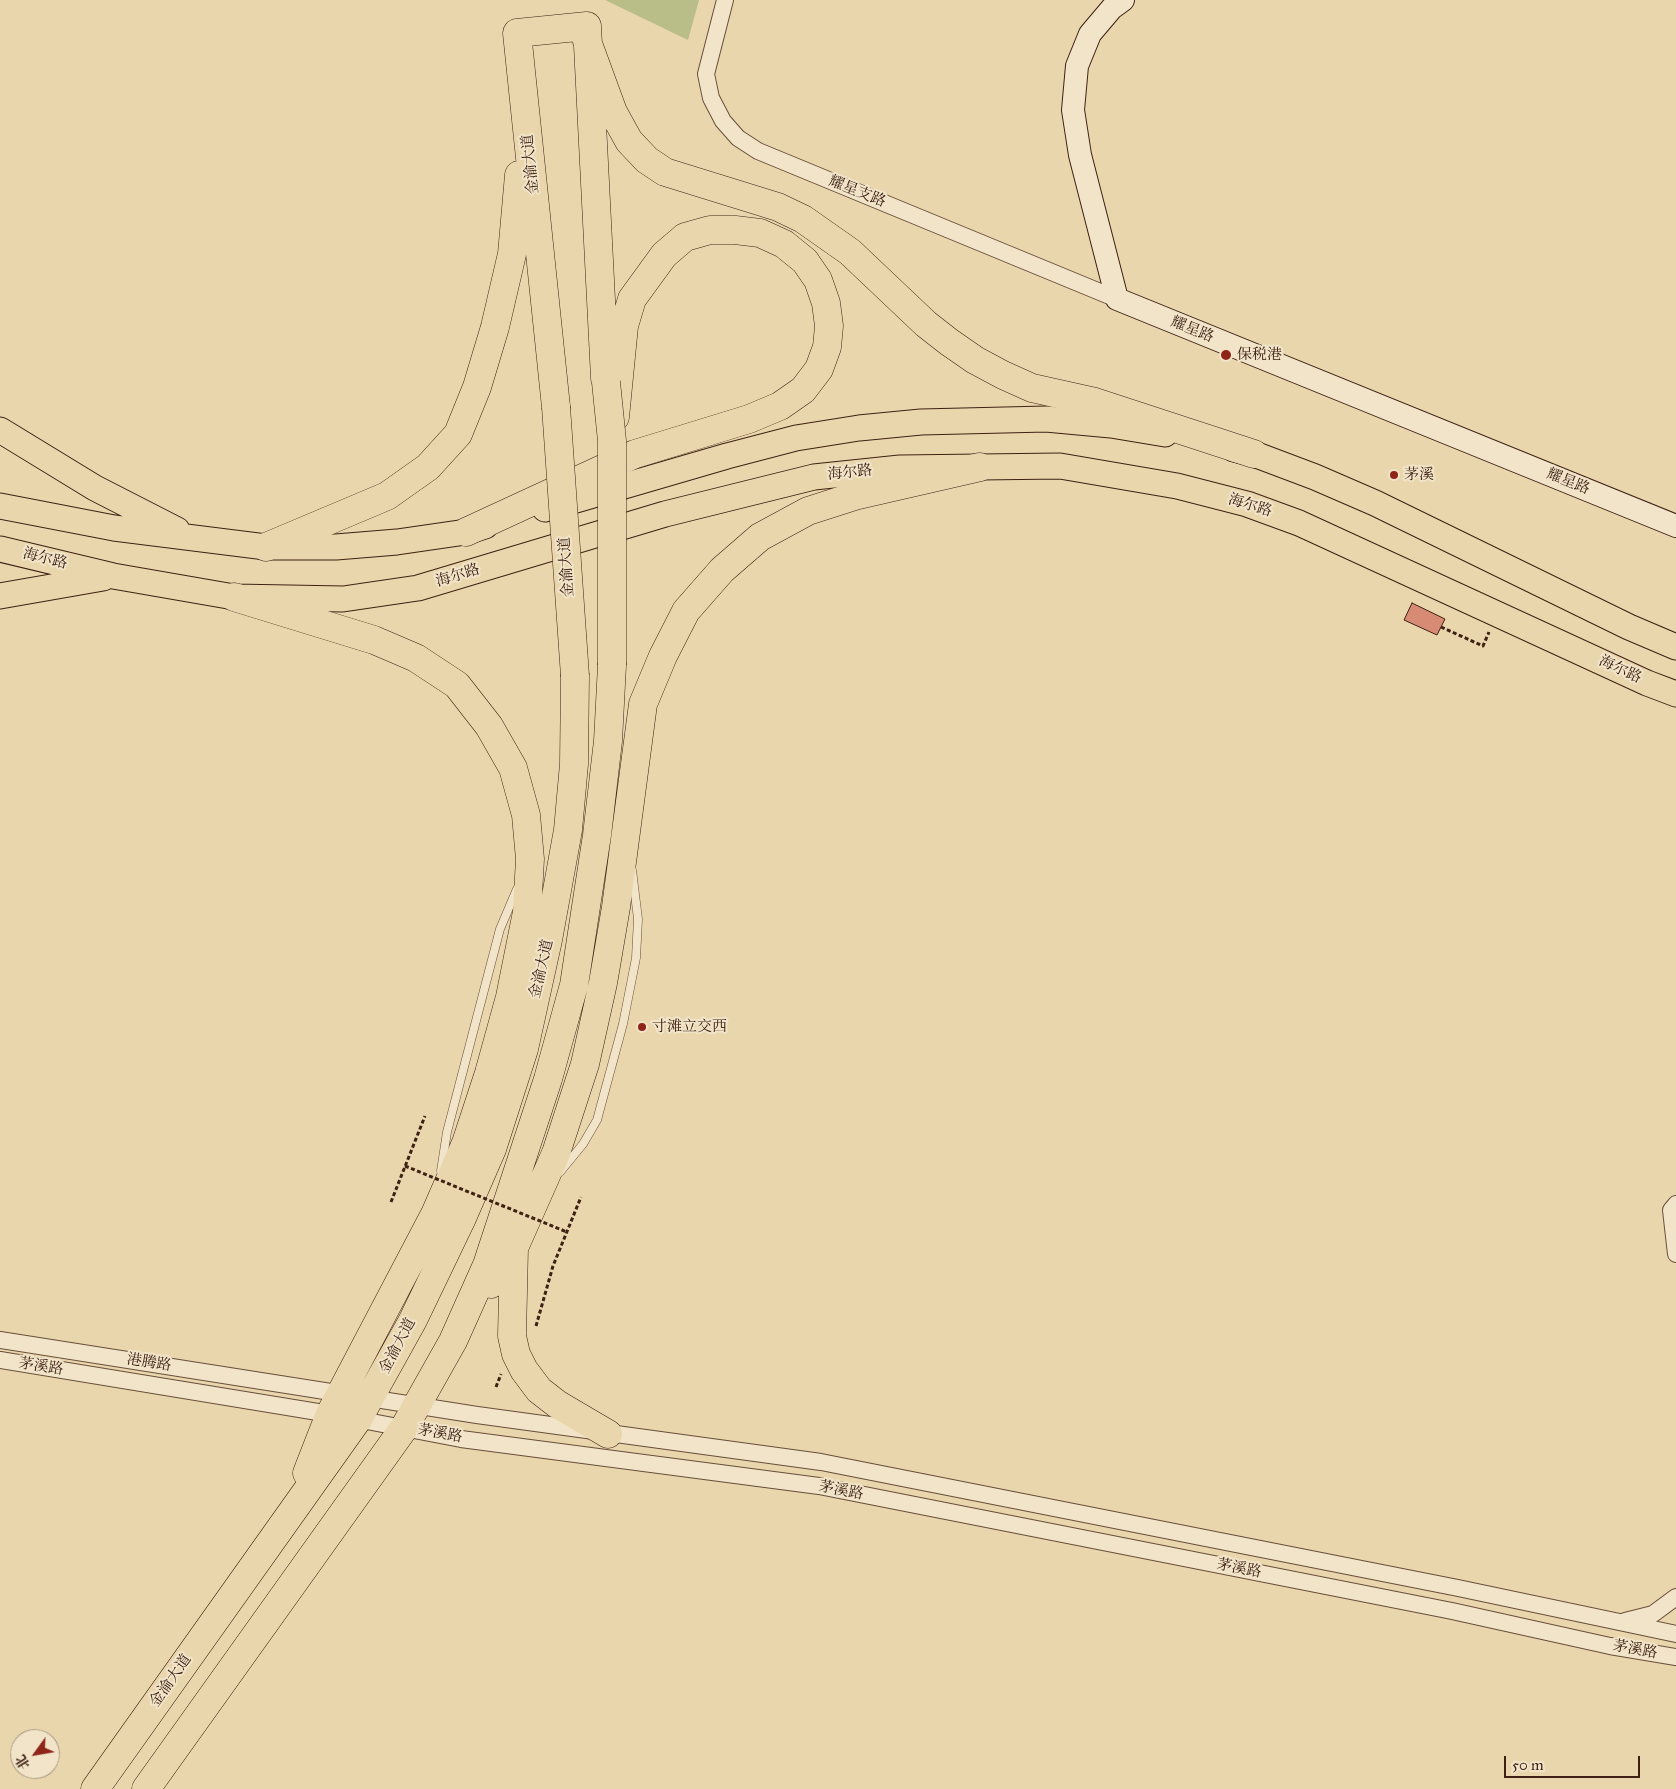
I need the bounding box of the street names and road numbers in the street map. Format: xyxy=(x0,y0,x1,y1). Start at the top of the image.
street label: 金渝大道 xyxy=(519,133,543,195)
street label: 耀星支路 xyxy=(826,172,888,212)
street label: 耀星路 xyxy=(1168,313,1216,347)
street label: 海尔路 xyxy=(827,462,873,484)
street label: 耀星路 xyxy=(1544,465,1592,499)
street label: 海尔路 xyxy=(1226,491,1274,521)
street label: 金渝大道 xyxy=(556,536,578,598)
street label: 海尔路 xyxy=(21,545,69,573)
street label: 海尔路 xyxy=(434,561,482,591)
street label: 海尔路 xyxy=(1596,652,1644,688)
street label: 金渝大道 xyxy=(526,938,558,1000)
street label: 金渝大道 xyxy=(376,1315,420,1377)
street label: 港腾路 xyxy=(125,1351,173,1375)
street label: 茅溪路 xyxy=(17,1355,65,1379)
street label: 茅溪路 xyxy=(416,1421,464,1447)
street label: 茅溪路 xyxy=(817,1478,865,1504)
street label: 茅溪路 xyxy=(1215,1556,1263,1582)
street label: 茅溪路 xyxy=(1611,1637,1659,1663)
street label: 金渝大道 xyxy=(146,1651,196,1711)

